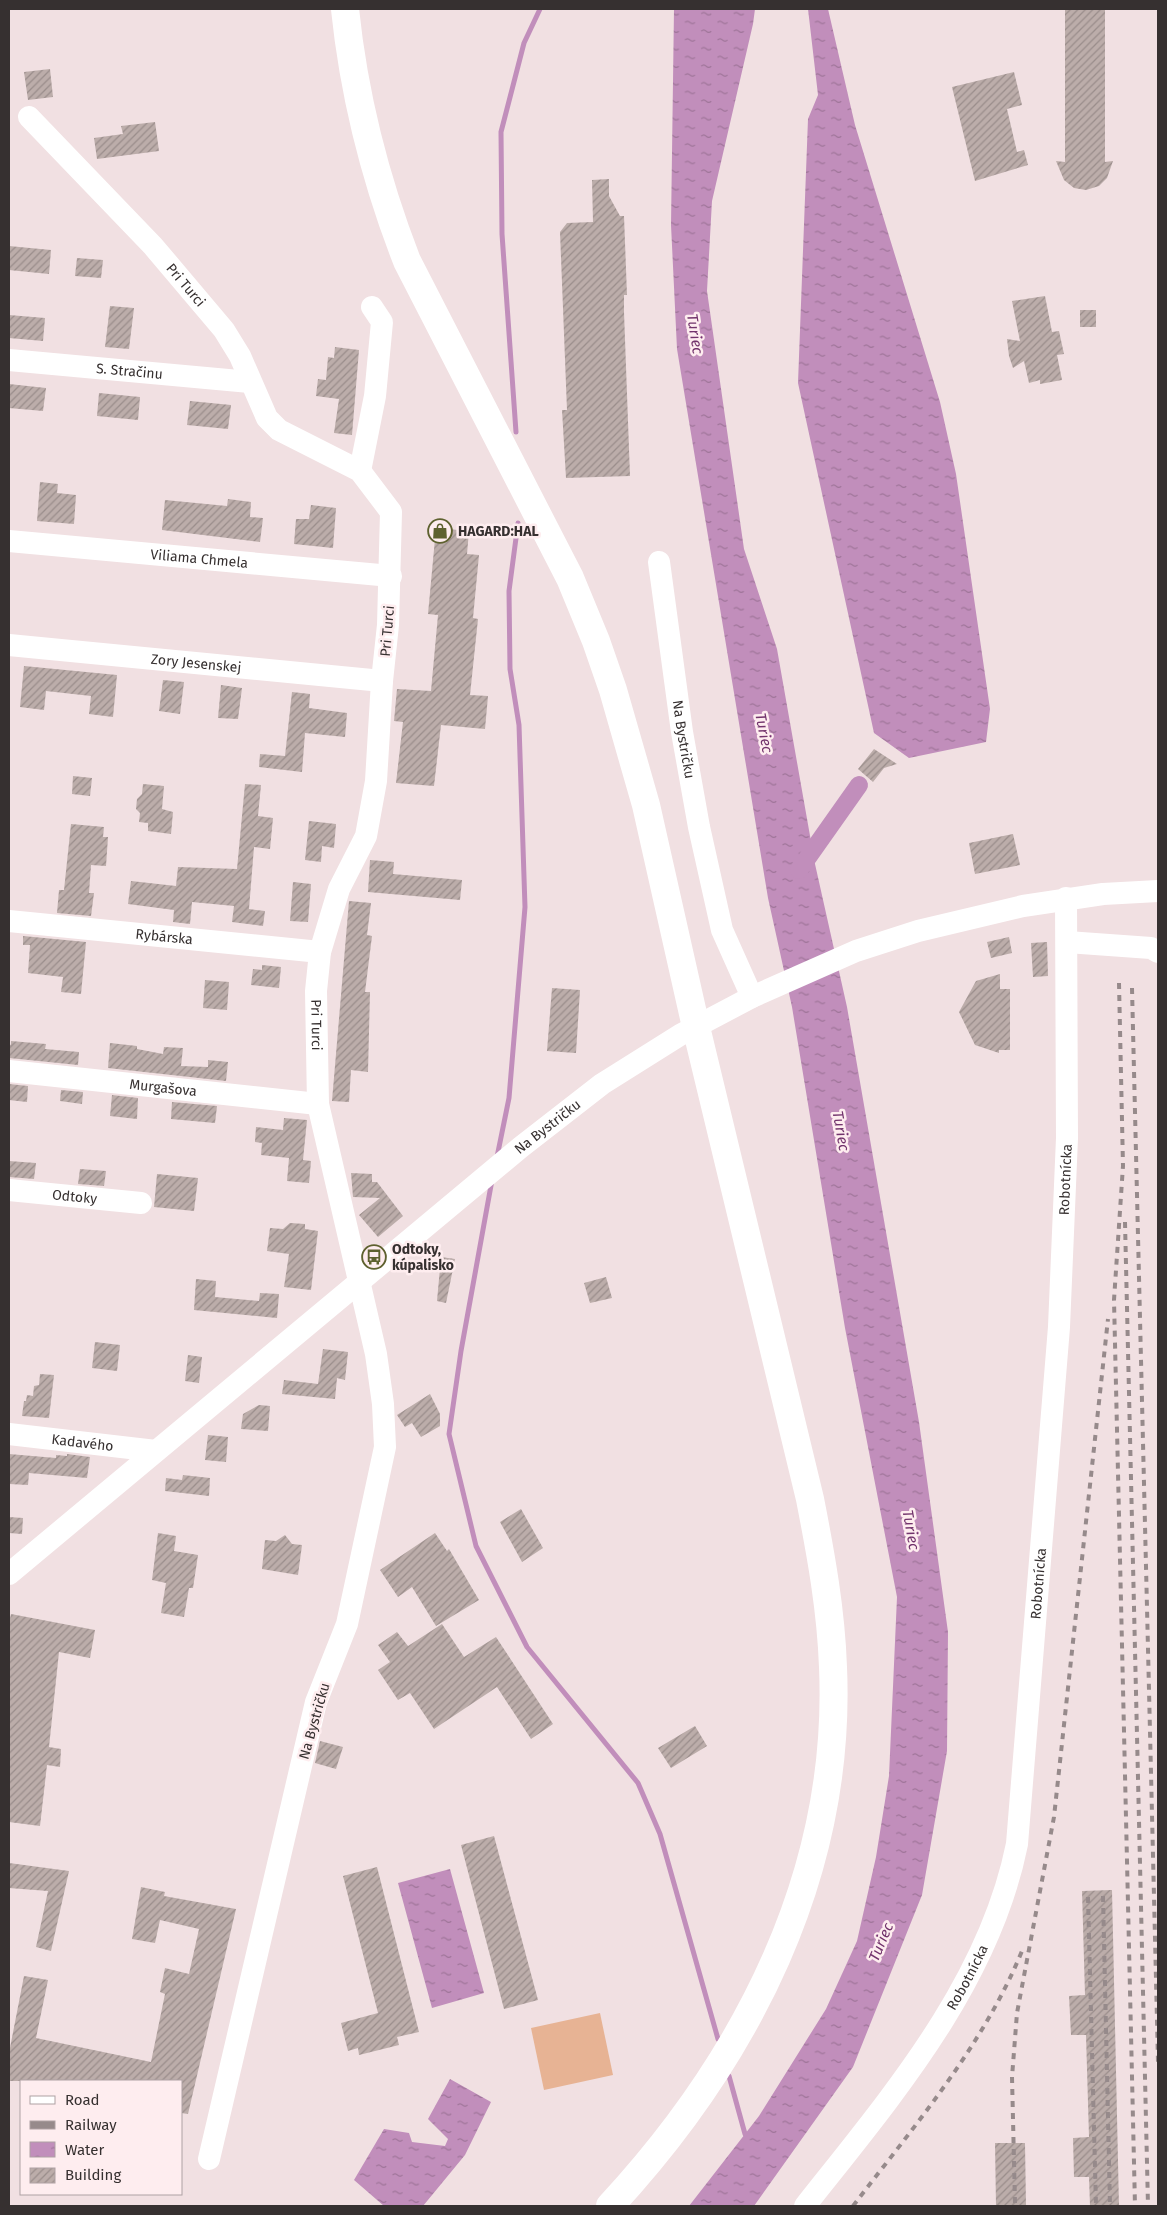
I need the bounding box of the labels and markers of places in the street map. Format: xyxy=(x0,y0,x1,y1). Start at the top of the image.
shop icon: HAGARD:HAL xyxy=(427,518,453,544)
place label: HAGARD:HAL xyxy=(458,523,539,540)
place label: Odtoky, kúpalisko xyxy=(392,1241,454,1274)
bus stop icon: Odtoky, kúpalisko xyxy=(361,1244,387,1270)

